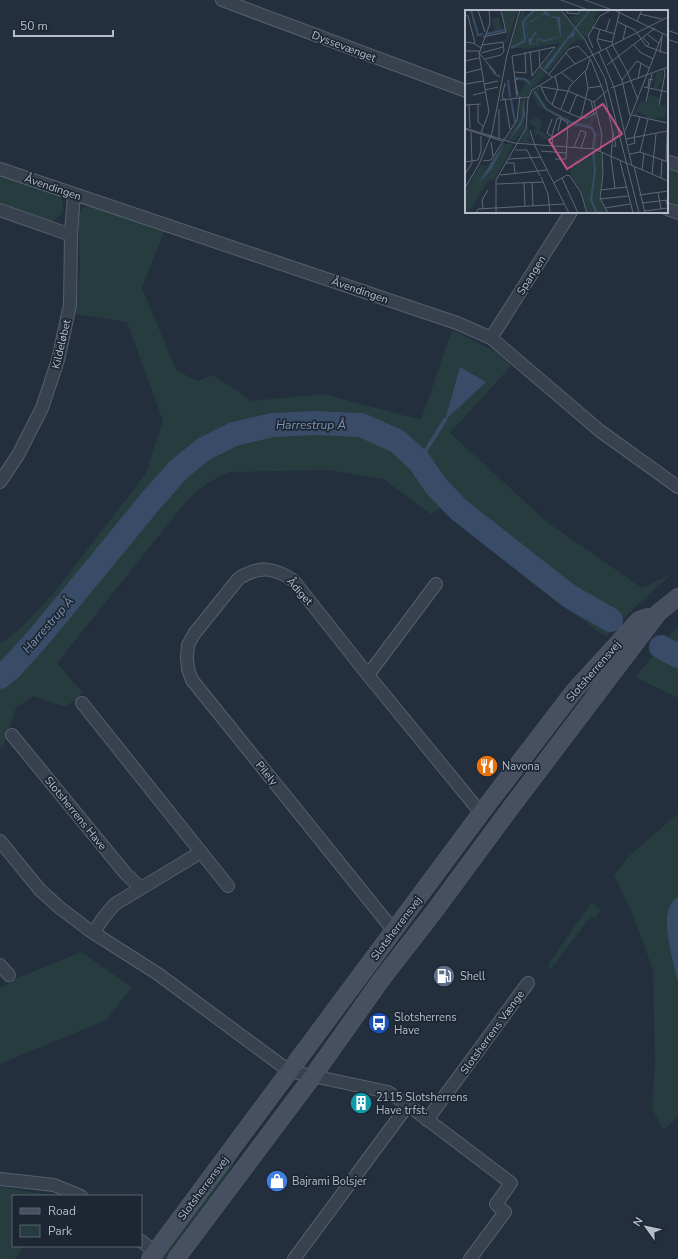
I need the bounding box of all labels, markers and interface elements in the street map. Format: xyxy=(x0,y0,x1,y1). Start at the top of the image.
inset map xyxy=(465,10,668,213)
scale bar xyxy=(14,12,113,38)
text: 50 m xyxy=(20,18,48,34)
street label: Dyssevænget xyxy=(310,27,378,66)
street label: Åvendingen xyxy=(22,170,84,204)
street label: Spangen xyxy=(513,253,549,298)
street label: Åvendingen xyxy=(329,273,391,307)
street label: Kildeløbet xyxy=(49,318,74,370)
water label: Harrestrup Å xyxy=(276,417,346,433)
street label: Ådiget xyxy=(283,573,317,609)
water label: Harrestrup Å xyxy=(19,593,77,657)
street label: Slotsherrensvej xyxy=(563,638,624,705)
restaurant icon: Navona xyxy=(474,753,500,779)
street label: Pilely xyxy=(252,758,281,789)
place label: Navona xyxy=(502,759,540,774)
street label: Slotsherrens Have xyxy=(41,773,110,853)
street label: Slotsherrensvej xyxy=(367,893,425,963)
fuel station icon: Shell xyxy=(431,963,457,989)
place label: Shell xyxy=(460,969,486,984)
street label: Slotsherrens Vænge xyxy=(457,987,528,1077)
bus stop icon: Slotsherrens Have xyxy=(366,1010,392,1036)
place label: Slotsherrens Have xyxy=(394,1010,456,1038)
building icon: 2115 Slotsherrens Have trfst. xyxy=(348,1090,374,1116)
place label: 2115 Slotsherrens Have trfst. xyxy=(376,1090,468,1118)
street label: Slotsherrensvej xyxy=(174,1153,232,1223)
shop icon: Bajrami Bolsjer xyxy=(264,1168,290,1194)
place label: Bajrami Bolsjer xyxy=(292,1174,367,1189)
legend xyxy=(12,1195,142,1247)
text: Road xyxy=(48,1203,76,1219)
north arrow xyxy=(626,1207,666,1247)
text: N xyxy=(630,1214,647,1229)
text: Park xyxy=(48,1223,73,1239)

